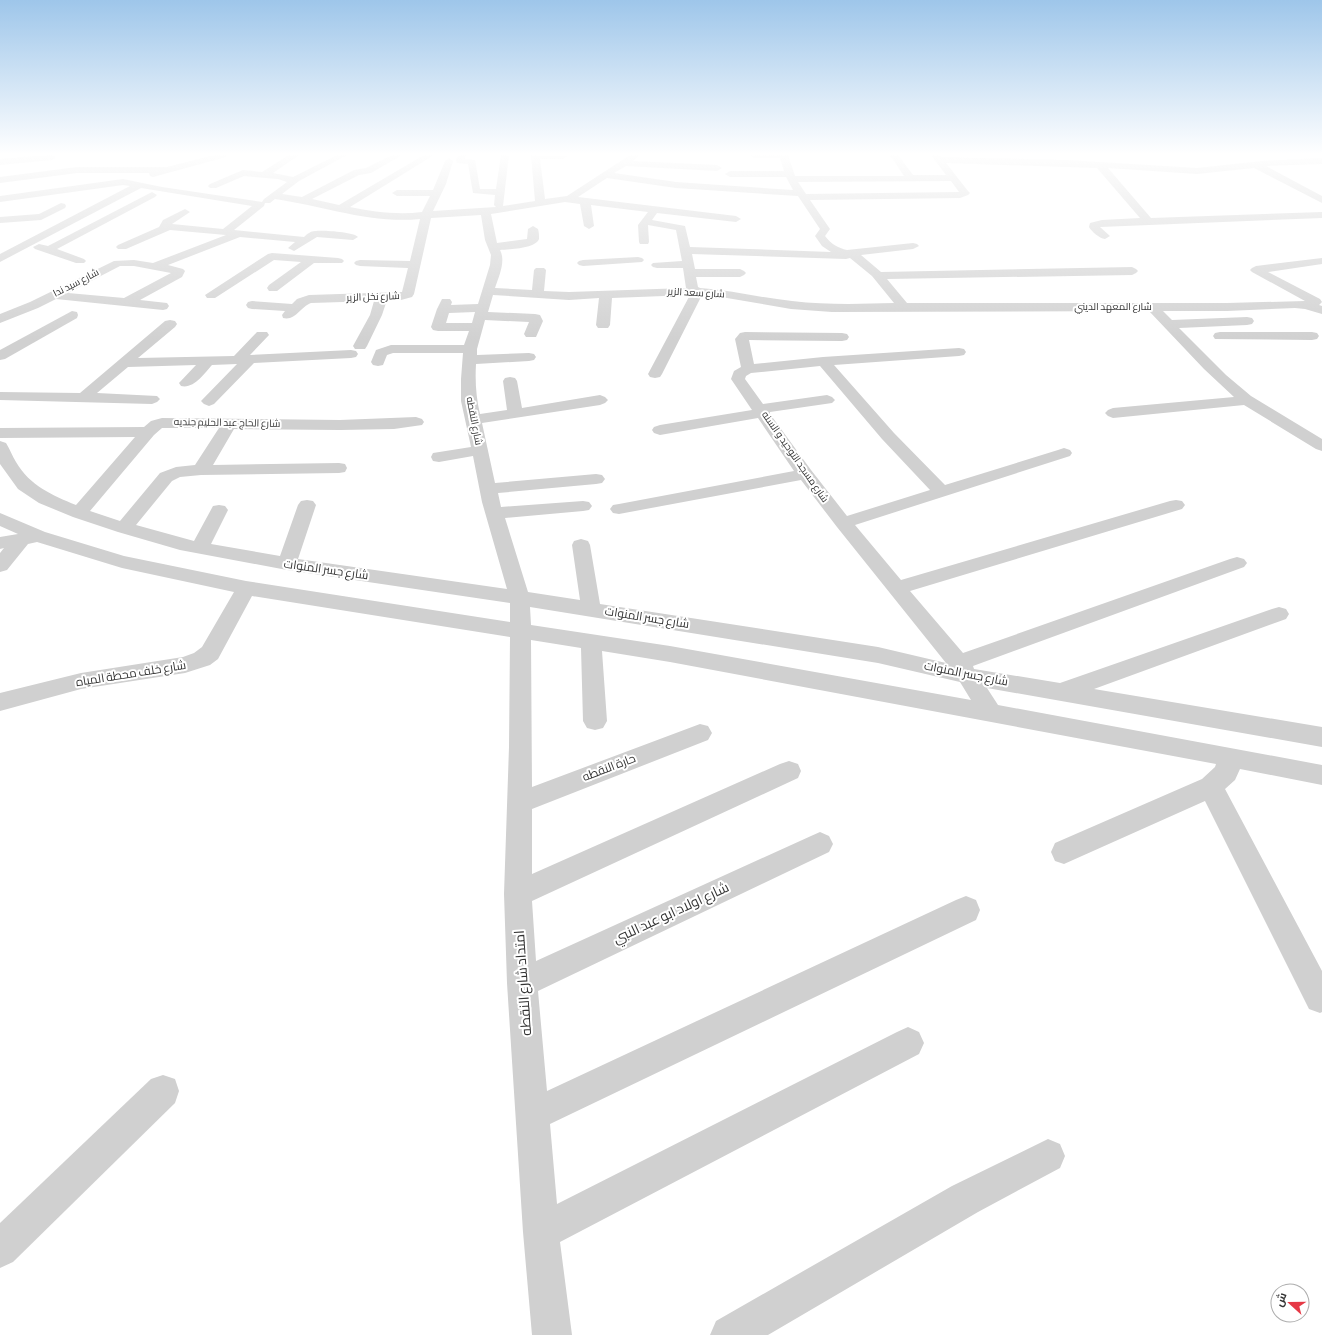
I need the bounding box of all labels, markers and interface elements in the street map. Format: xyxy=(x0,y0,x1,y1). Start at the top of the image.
street label: شارع سيد ندا xyxy=(51,266,101,300)
street label: شارع سعد الزير xyxy=(666,285,725,300)
street label: شارع نخل الزير xyxy=(345,290,400,304)
street label: شارع المعهد الديني xyxy=(1074,301,1152,314)
street label: شارع النقطه xyxy=(463,396,485,446)
street label: شارع مسجد التوحيد و السنه xyxy=(759,409,831,505)
street label: شارع الحاج عبد الحليم جنديه xyxy=(174,416,280,431)
street label: شارع جسر المنوات xyxy=(283,557,369,583)
street label: شارع جسر المنوات xyxy=(604,604,690,632)
street label: شارع خلف محطة المياه xyxy=(75,658,187,690)
street label: شارع جسر المنوات xyxy=(923,659,1009,690)
street label: حارة النقطه xyxy=(580,751,638,785)
street label: شارع اولاد ابو عبد النبي xyxy=(610,879,733,950)
street label: امتداد شارع النقطه xyxy=(511,930,535,1036)
north arrow xyxy=(1270,1283,1310,1323)
text: ش xyxy=(1273,1291,1290,1309)

